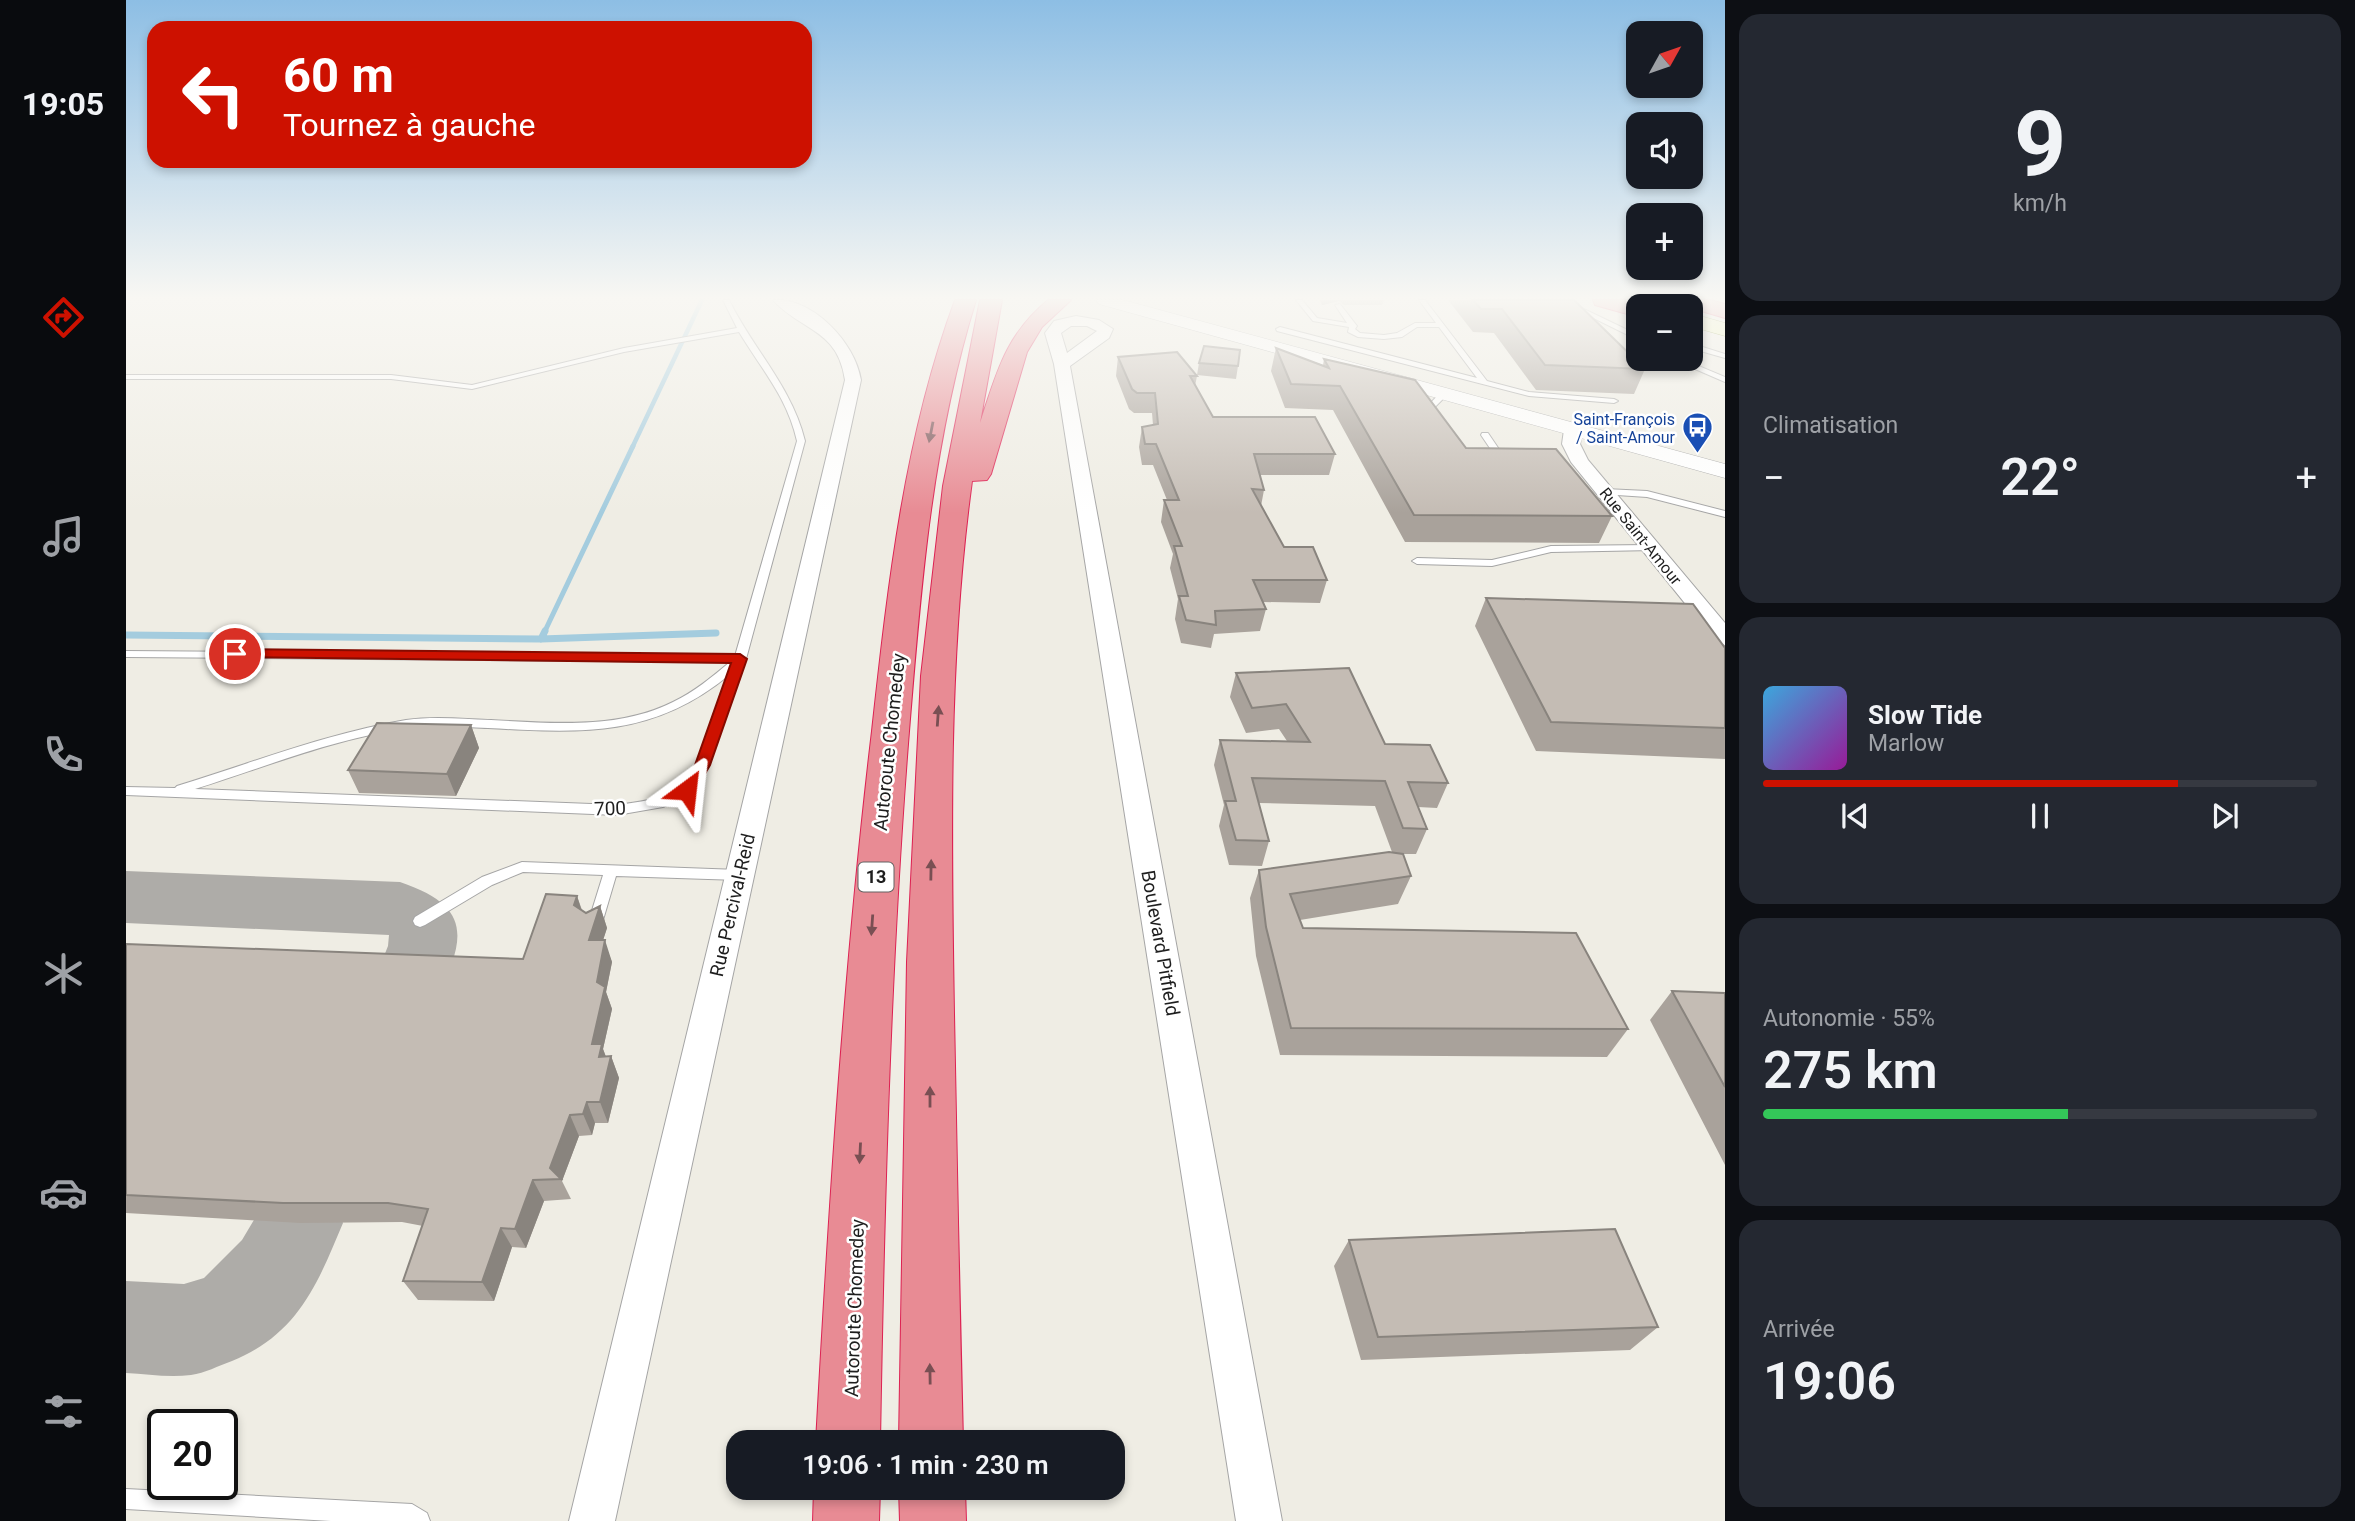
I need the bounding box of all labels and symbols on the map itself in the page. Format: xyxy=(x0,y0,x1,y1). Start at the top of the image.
north arrow xyxy=(1626,21,1703,98)
place label: Saint-François / Saint-Amour xyxy=(1573,410,1676,447)
bus stop icon: Saint-François / Saint-Amour xyxy=(1681,411,1715,455)
one-way arrow xyxy=(926,421,937,443)
street label: Rue Saint-Amour xyxy=(1596,484,1686,589)
pin xyxy=(205,624,265,684)
street label: Autoroute Chomedey xyxy=(869,652,910,832)
one-way arrow xyxy=(933,704,944,726)
position arrow xyxy=(650,753,724,827)
street label: 700 xyxy=(594,796,626,821)
street label: Rue Percival-Reid xyxy=(705,831,760,979)
one-way arrow xyxy=(925,859,937,881)
road number: 13 xyxy=(858,862,894,892)
street label: Boulevard Pitfield xyxy=(1136,868,1185,1018)
one-way arrow xyxy=(866,915,877,937)
one-way arrow xyxy=(924,1086,936,1108)
one-way arrow xyxy=(855,1142,866,1164)
street label: Autoroute Chomedey xyxy=(840,1219,869,1397)
one-way arrow xyxy=(924,1363,936,1385)
speed limit sign: 20 xyxy=(147,1409,238,1500)

